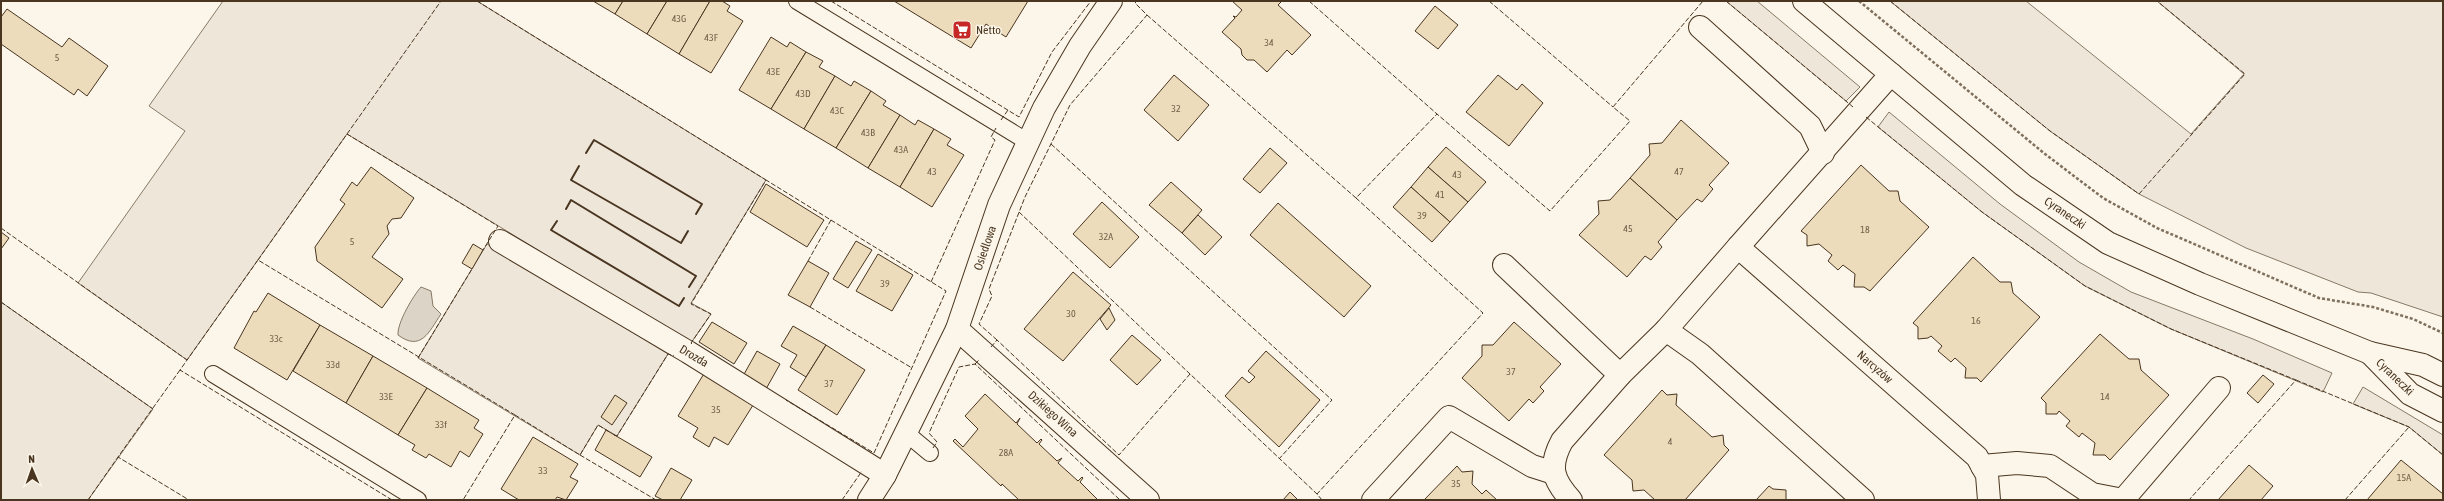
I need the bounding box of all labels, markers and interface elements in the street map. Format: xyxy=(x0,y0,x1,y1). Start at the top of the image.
house number: 43G xyxy=(672,13,686,24)
supermarket icon: Netto xyxy=(951,19,973,41)
place label: Netto xyxy=(976,23,1001,37)
house number: 43F xyxy=(704,32,718,43)
house number: 34 xyxy=(1264,37,1274,48)
house number: 5 xyxy=(55,52,60,63)
house number: 43E xyxy=(766,66,781,77)
house number: 43D xyxy=(796,88,811,99)
house number: 32 xyxy=(1171,103,1181,114)
house number: 43C xyxy=(830,105,844,116)
house number: 43B xyxy=(861,127,875,138)
house number: 43A xyxy=(894,144,908,155)
house number: 43 xyxy=(927,166,937,177)
house number: 47 xyxy=(1674,166,1684,177)
house number: 43 xyxy=(1452,169,1462,180)
house number: 41 xyxy=(1435,189,1445,200)
street label: Cyraneczki xyxy=(2042,194,2088,232)
house number: 39 xyxy=(1417,210,1427,221)
house number: 45 xyxy=(1623,223,1633,234)
street label: Osiedlowa xyxy=(971,224,999,272)
house number: 18 xyxy=(1860,224,1870,235)
house number: 32A xyxy=(1099,231,1113,242)
house number: 5 xyxy=(350,236,355,247)
house number: 39 xyxy=(880,278,890,289)
house number: 30 xyxy=(1066,308,1076,319)
house number: 16 xyxy=(1971,315,1981,326)
house number: 33c xyxy=(269,333,283,344)
street label: Drozda xyxy=(677,342,711,370)
street label: Narcyzów xyxy=(1854,348,1896,386)
street label: Cyraneczki xyxy=(2373,356,2417,398)
house number: 33d xyxy=(326,359,340,370)
house number: 37 xyxy=(1506,366,1516,377)
house number: 37 xyxy=(824,378,834,389)
street label: Dzikiego Wina xyxy=(1025,388,1081,440)
house number: 33E xyxy=(379,391,394,402)
house number: 14 xyxy=(2100,391,2110,402)
house number: 35 xyxy=(711,404,721,415)
house number: 33f xyxy=(435,419,447,430)
house number: 4 xyxy=(1668,436,1673,447)
house number: 28A xyxy=(999,447,1013,458)
north arrow xyxy=(12,449,52,489)
text: N xyxy=(28,453,35,465)
house number: 33 xyxy=(538,465,548,476)
house number: 15A xyxy=(2397,472,2411,483)
house number: 35 xyxy=(1451,478,1461,489)

